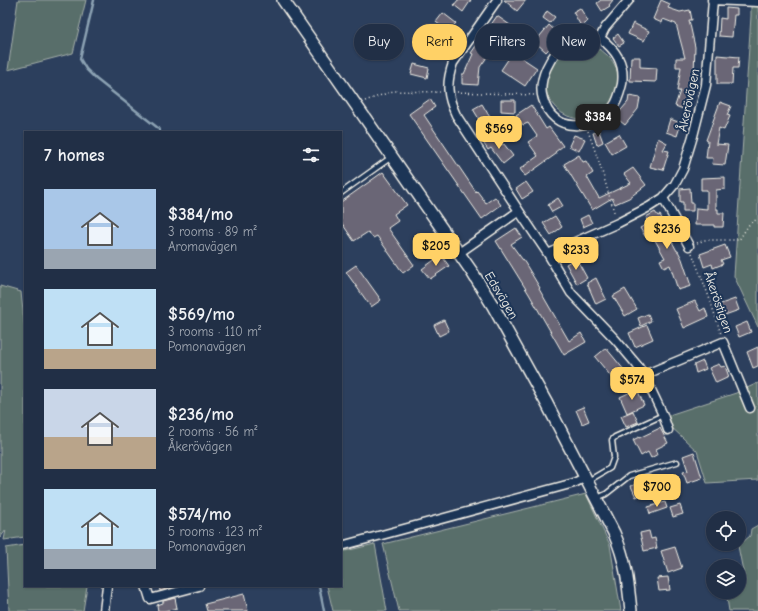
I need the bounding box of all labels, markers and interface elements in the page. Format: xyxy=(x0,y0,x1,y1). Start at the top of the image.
chip: Buy xyxy=(354,24,404,60)
chip: Rent xyxy=(412,24,467,60)
chip: Filters xyxy=(475,24,539,60)
chip: New xyxy=(547,24,600,60)
street label: Åkerövägen xyxy=(674,67,702,133)
pin: $384 xyxy=(574,104,622,138)
text: $384 xyxy=(585,109,612,124)
pin: $569 xyxy=(475,116,523,150)
text: $569 xyxy=(485,121,513,136)
icon: filters xyxy=(300,144,322,166)
text: 7 homes xyxy=(44,146,105,165)
icon: home xyxy=(76,205,124,253)
text: $384/mo xyxy=(168,205,233,224)
pin: $236 xyxy=(643,216,691,250)
text: $236 xyxy=(653,221,681,236)
text: 3 rooms · 89 m² xyxy=(168,224,257,239)
pin: $205 xyxy=(412,233,460,267)
pin: $233 xyxy=(552,237,600,271)
text: $205 xyxy=(422,238,450,253)
text: Aromavägen xyxy=(168,239,237,254)
text: $233 xyxy=(562,242,590,257)
street label: Edsvägen xyxy=(482,269,522,322)
street label: Åkeröstigen xyxy=(701,269,737,335)
icon: home xyxy=(76,305,124,353)
text: $569/mo xyxy=(168,305,235,324)
text: 3 rooms · 110 m² xyxy=(168,324,261,339)
text: Pomonavägen xyxy=(168,339,246,354)
pin: $574 xyxy=(608,367,656,401)
text: $574 xyxy=(619,372,645,387)
icon: home xyxy=(76,405,124,453)
text: $236/mo xyxy=(168,405,234,424)
text: 2 rooms · 56 m² xyxy=(168,424,257,439)
text: Åkerövägen xyxy=(168,439,232,454)
pin: $700 xyxy=(633,474,681,508)
text: $700 xyxy=(643,479,671,494)
icon: home xyxy=(76,505,124,553)
text: $574/mo xyxy=(168,505,231,524)
map controls xyxy=(706,511,746,599)
button: locate xyxy=(706,511,746,551)
text: 5 rooms · 123 m² xyxy=(168,524,262,539)
text: Pomonavägen xyxy=(168,539,246,554)
button: layers xyxy=(706,559,746,599)

